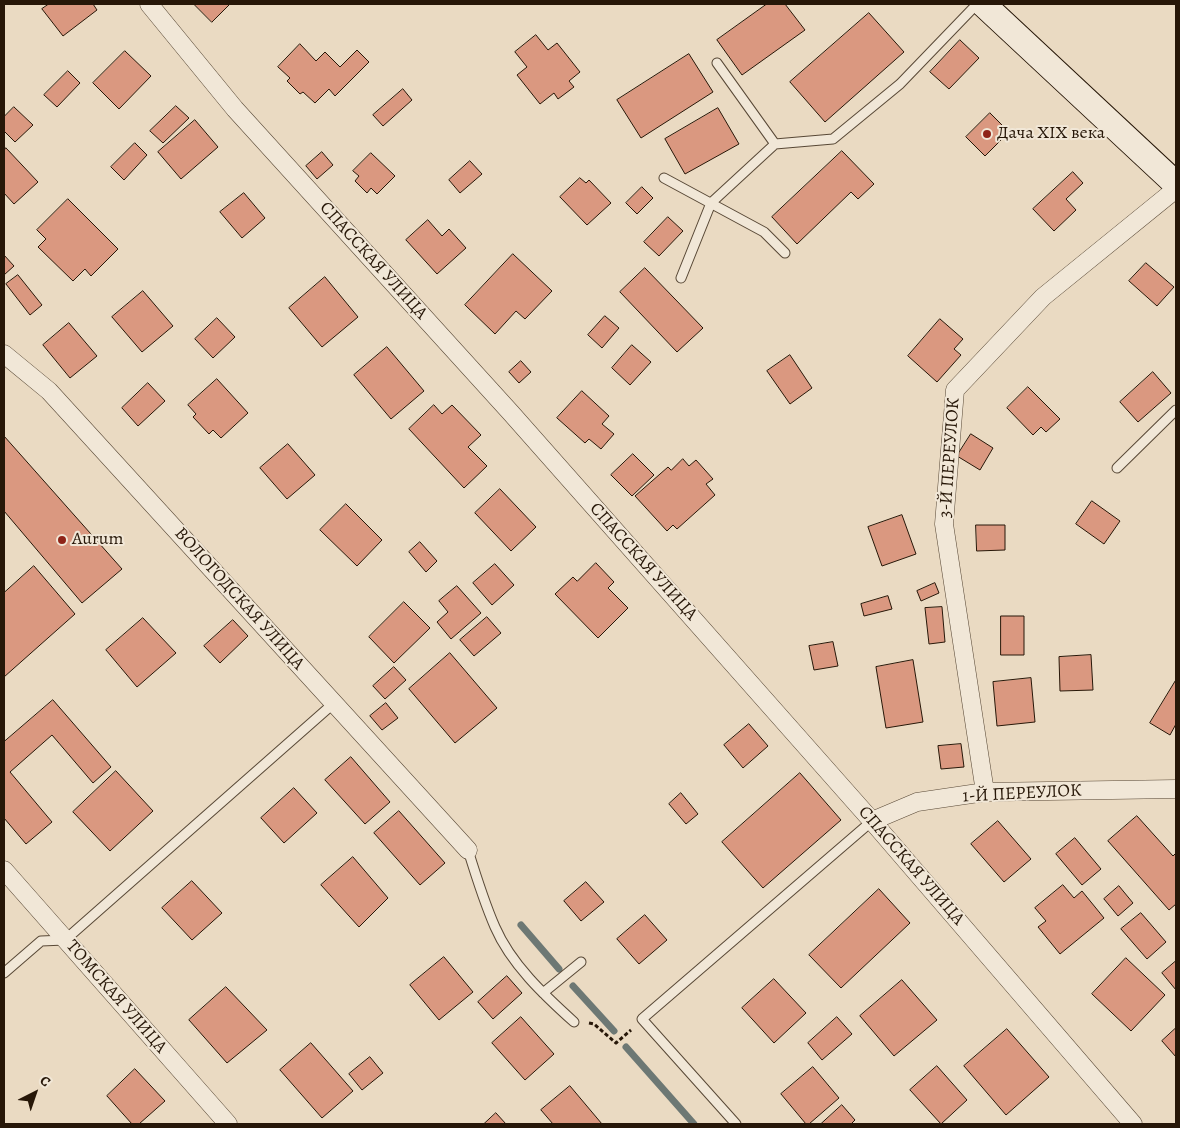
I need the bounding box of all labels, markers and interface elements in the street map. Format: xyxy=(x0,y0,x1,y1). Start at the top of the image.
place label: Дача XIX века xyxy=(997,123,1105,145)
marker: Дача XIX века xyxy=(981,128,993,140)
street label: СПАССКАЯ УЛИЦА xyxy=(314,198,432,324)
street label: 3-Й ПЕРЕУЛОК xyxy=(935,397,965,519)
street label: СПАССКАЯ УЛИЦА xyxy=(584,499,702,625)
street label: ВОЛОГОДСКАЯ УЛИЦА xyxy=(169,523,309,675)
place label: Aurum xyxy=(72,529,123,551)
marker: Aurum xyxy=(56,534,68,546)
street label: 1-Й ПЕРЕУЛОК xyxy=(962,780,1082,808)
street label: СПАССКАЯ УЛИЦА xyxy=(853,802,969,930)
street label: ТОМСКАЯ УЛИЦА xyxy=(61,936,171,1058)
north arrow xyxy=(10,1068,60,1118)
text: С xyxy=(36,1071,55,1091)

